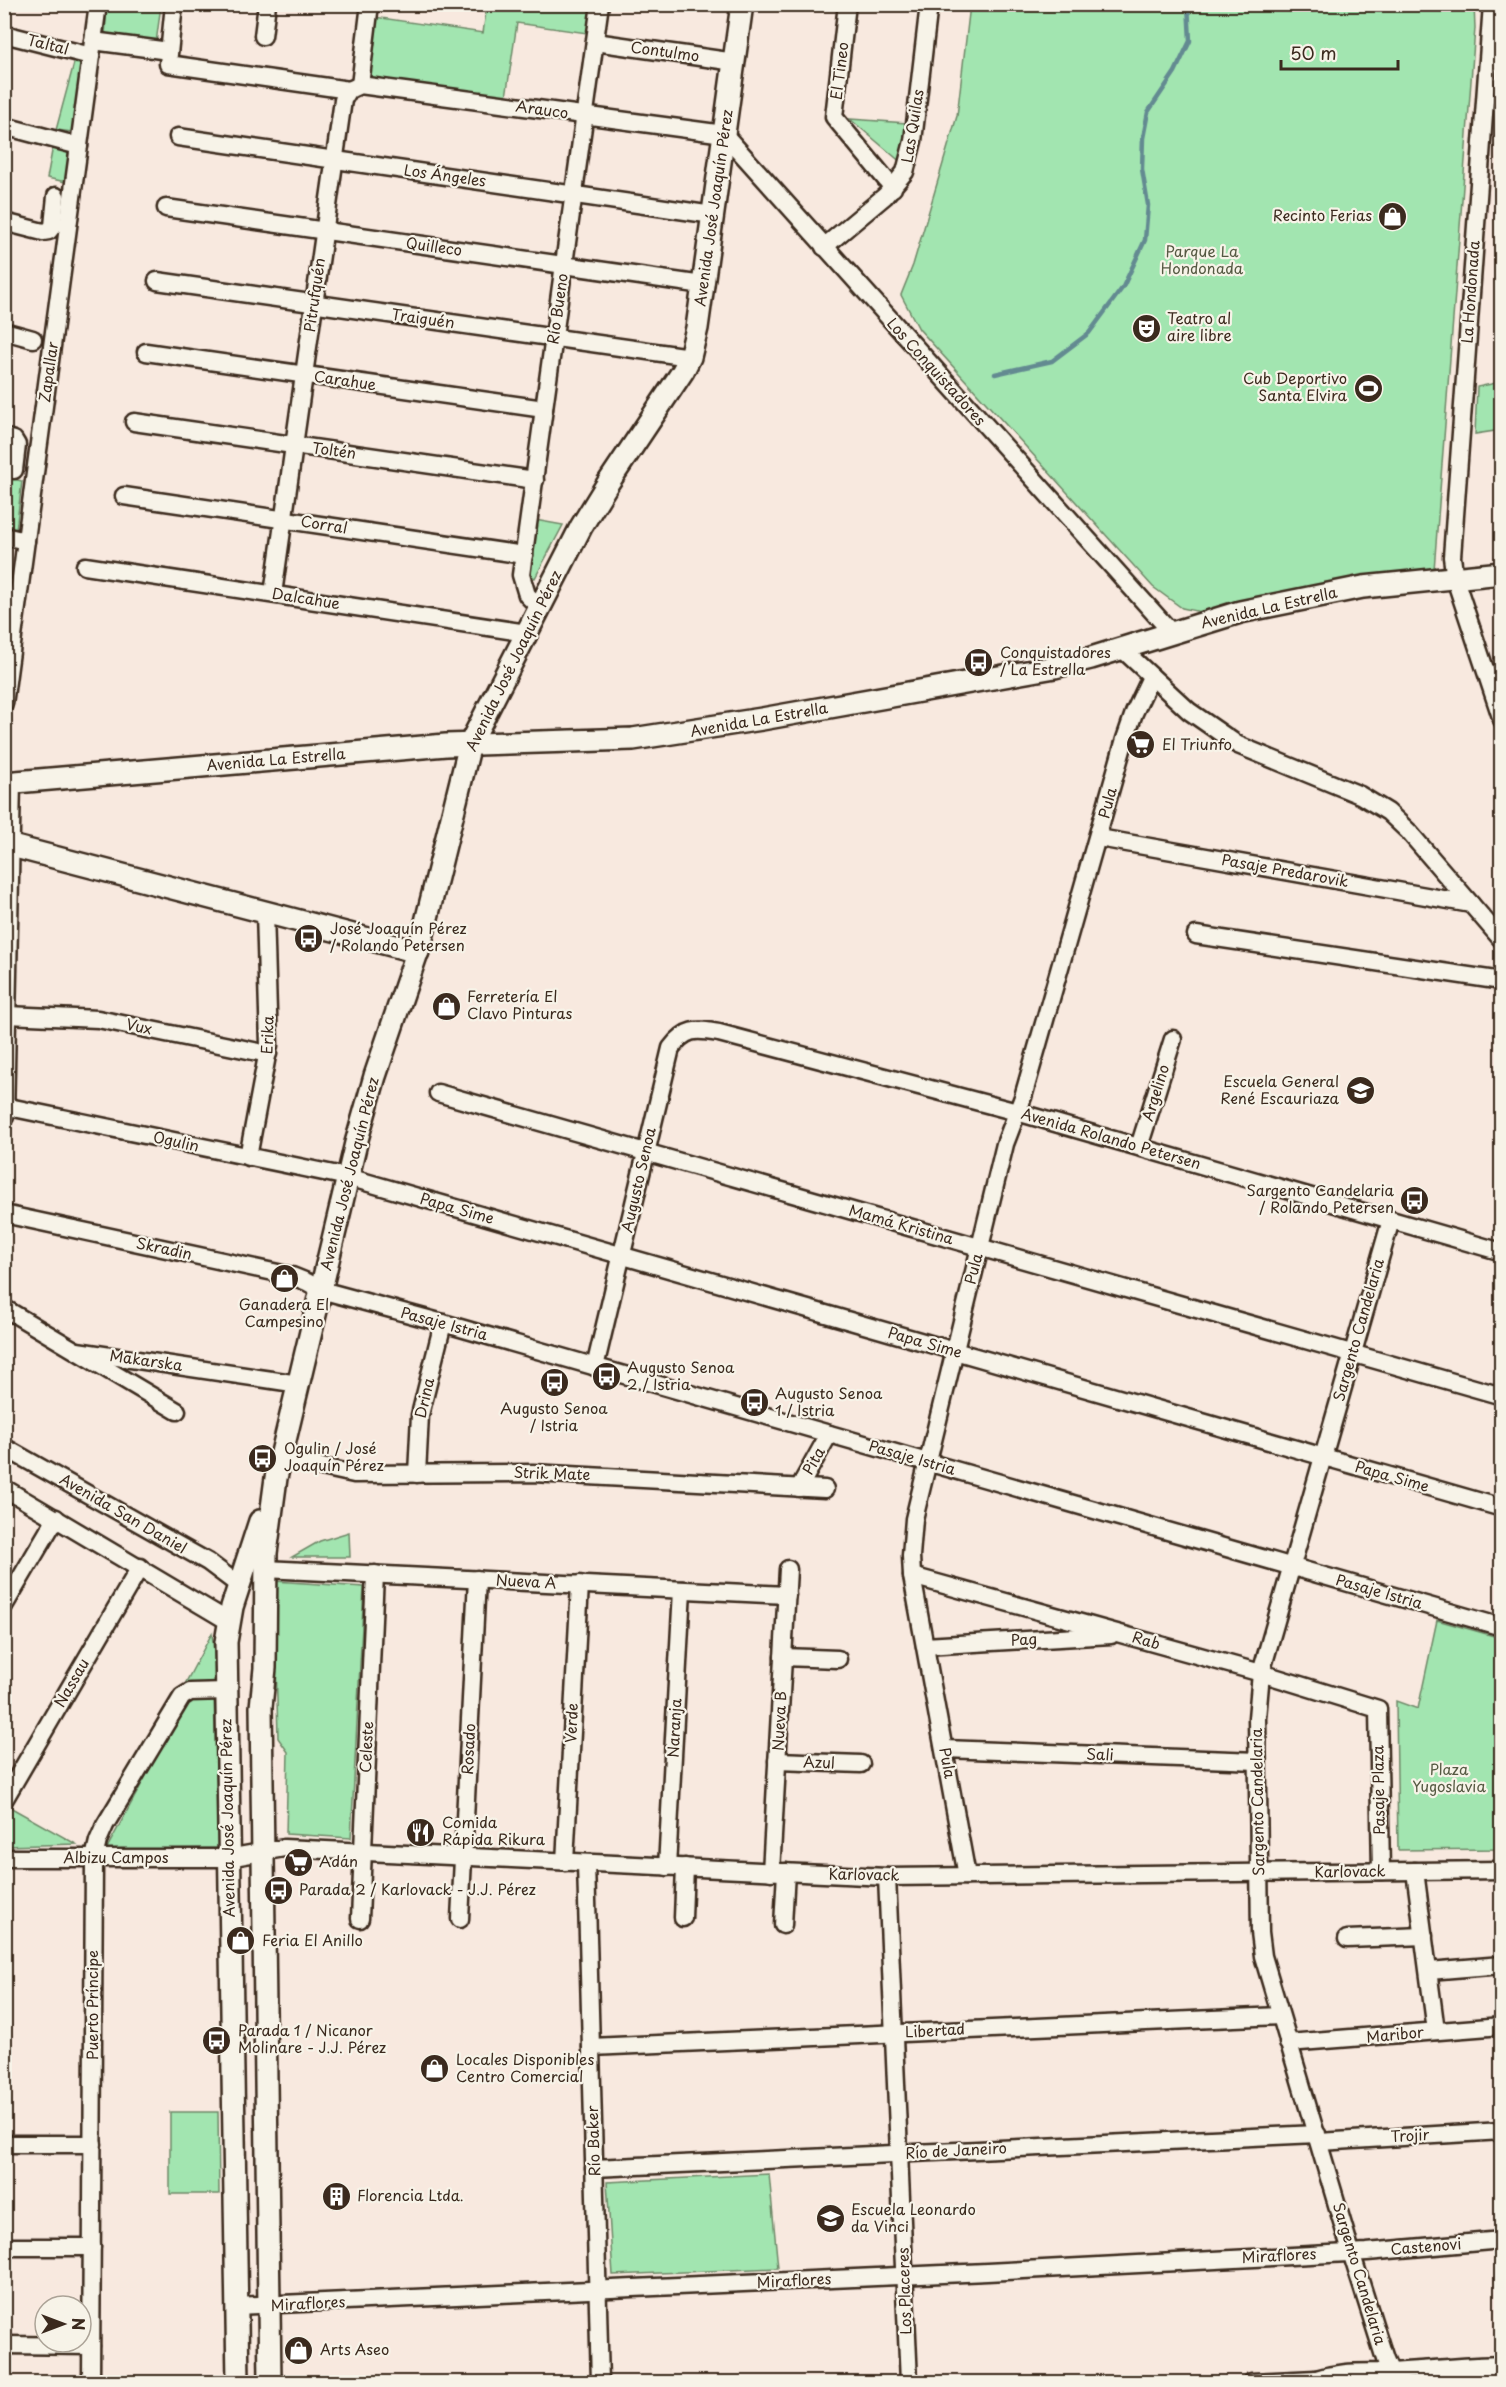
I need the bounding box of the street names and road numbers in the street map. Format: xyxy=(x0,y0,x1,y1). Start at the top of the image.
street label: Taltal xyxy=(25,27,72,60)
street label: Contulmo xyxy=(629,34,701,67)
street label: El Tineo xyxy=(824,41,853,101)
street label: Las Quilas xyxy=(894,87,929,164)
street label: Arauco xyxy=(514,93,570,124)
street label: Avenida José Joaquín Pérez xyxy=(687,108,738,308)
street label: Los Ángeles xyxy=(403,157,488,192)
street label: Quilleco xyxy=(405,230,464,261)
street label: La Hondonada xyxy=(1454,239,1485,344)
street label: Pitrufquén xyxy=(297,256,330,333)
street label: Río Bueno xyxy=(540,272,573,346)
street label: Traiguén xyxy=(390,302,456,333)
street label: Los Conquistadores xyxy=(882,312,992,430)
street label: Zapallar xyxy=(32,340,63,404)
street label: Carahue xyxy=(312,364,378,395)
street label: Toltén xyxy=(311,435,358,464)
street label: Corral xyxy=(299,508,349,539)
street label: Avenida José Joaquín Pérez xyxy=(459,566,566,755)
street label: Avenida La Estrella xyxy=(1198,580,1340,633)
street label: Dalcahue xyxy=(270,581,342,614)
street label: Avenida La Estrella xyxy=(688,695,830,742)
street label: Avenida La Estrella xyxy=(205,741,347,776)
street label: Pula xyxy=(1091,784,1122,821)
street label: Pasaje Predarovik xyxy=(1220,847,1351,892)
street label: Vux xyxy=(124,1012,155,1040)
street label: Erika xyxy=(254,1015,279,1055)
street label: Argelino xyxy=(1135,1061,1174,1124)
street label: Avenida José Joaquín Pérez xyxy=(313,1075,384,1273)
street label: Avenida Rolando Petersen xyxy=(1019,1101,1204,1174)
street label: Ogulin xyxy=(151,1124,202,1157)
street label: Augusto Senoa xyxy=(614,1124,661,1235)
street label: Papa Sime xyxy=(418,1186,497,1229)
street label: Mamá Kristina xyxy=(846,1198,957,1250)
street label: Skradin xyxy=(134,1230,194,1265)
street label: Pula xyxy=(958,1250,988,1287)
street label: Sargento Candelaria xyxy=(1326,1255,1389,1404)
street label: Pasaje Istria xyxy=(398,1300,491,1345)
street label: Papa Sime xyxy=(886,1320,965,1363)
street label: Makarska xyxy=(108,1343,185,1376)
street label: Drina xyxy=(408,1375,439,1420)
street label: Pasaje Istria xyxy=(866,1433,959,1480)
street label: Pita xyxy=(796,1442,830,1478)
street label: Papa Sime xyxy=(1353,1454,1432,1497)
street label: Strik Mate xyxy=(513,1460,591,1485)
street label: Avenida San Daniel xyxy=(56,1467,192,1559)
street label: Nueva A xyxy=(495,1567,557,1594)
street label: Pasaje Istria xyxy=(1333,1567,1426,1614)
street label: Rab xyxy=(1130,1625,1163,1655)
street label: Pag xyxy=(1010,1626,1038,1651)
street label: Nassau xyxy=(47,1653,94,1711)
street label: Nueva B xyxy=(765,1690,792,1751)
street label: Naranja xyxy=(660,1697,687,1758)
street label: Verde xyxy=(558,1702,583,1744)
street label: Avenida José Joaquín Pérez xyxy=(213,1719,240,1917)
street label: Celeste xyxy=(353,1721,378,1773)
street label: Rosado xyxy=(455,1723,480,1775)
street label: Sargento Candelaria xyxy=(1244,1727,1269,1876)
street label: Sali xyxy=(1086,1742,1114,1765)
street label: Pasaje Plaza xyxy=(1365,1744,1390,1835)
street label: Pula xyxy=(934,1745,963,1781)
street label: Azul xyxy=(803,1749,835,1774)
street label: Albizu Campos xyxy=(63,1845,169,1868)
street label: Karlovack xyxy=(1314,1858,1386,1883)
street label: Karlovack xyxy=(828,1861,900,1886)
street label: Puerto Príncipe xyxy=(80,1950,103,2060)
street label: Libertad xyxy=(904,2016,966,2043)
street label: Maribor xyxy=(1365,2020,1425,2047)
street label: Río Baker xyxy=(580,2105,605,2177)
street label: Trojir xyxy=(1390,2122,1430,2147)
street label: Río de Janeiro xyxy=(905,2135,1007,2164)
street label: Sargento Candelaria xyxy=(1328,2200,1393,2348)
street label: Castenovi xyxy=(1389,2231,1462,2260)
street label: Miraflores xyxy=(1241,2241,1317,2268)
street label: Los Placeres xyxy=(890,2247,917,2335)
street label: Miraflores xyxy=(756,2266,832,2293)
street label: Miraflores xyxy=(270,2289,346,2316)

